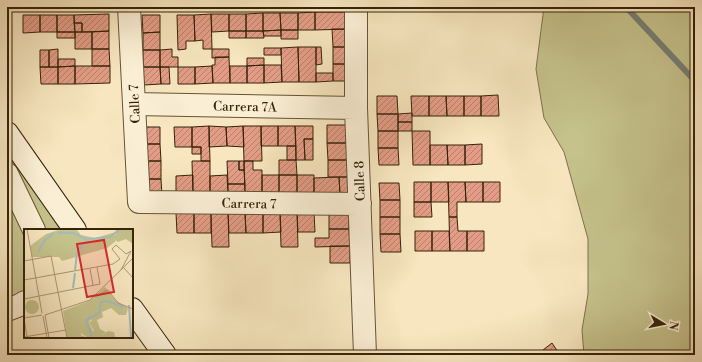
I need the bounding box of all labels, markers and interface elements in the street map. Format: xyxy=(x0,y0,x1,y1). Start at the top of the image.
street label: Calle 7 xyxy=(126,84,144,124)
street label: Carrera 7A xyxy=(213,98,278,116)
street label: Calle 8 xyxy=(351,160,369,201)
street label: Carrera 7 xyxy=(221,196,277,212)
inset map xyxy=(24,229,133,338)
north arrow xyxy=(644,304,684,344)
text: N xyxy=(665,320,681,331)

